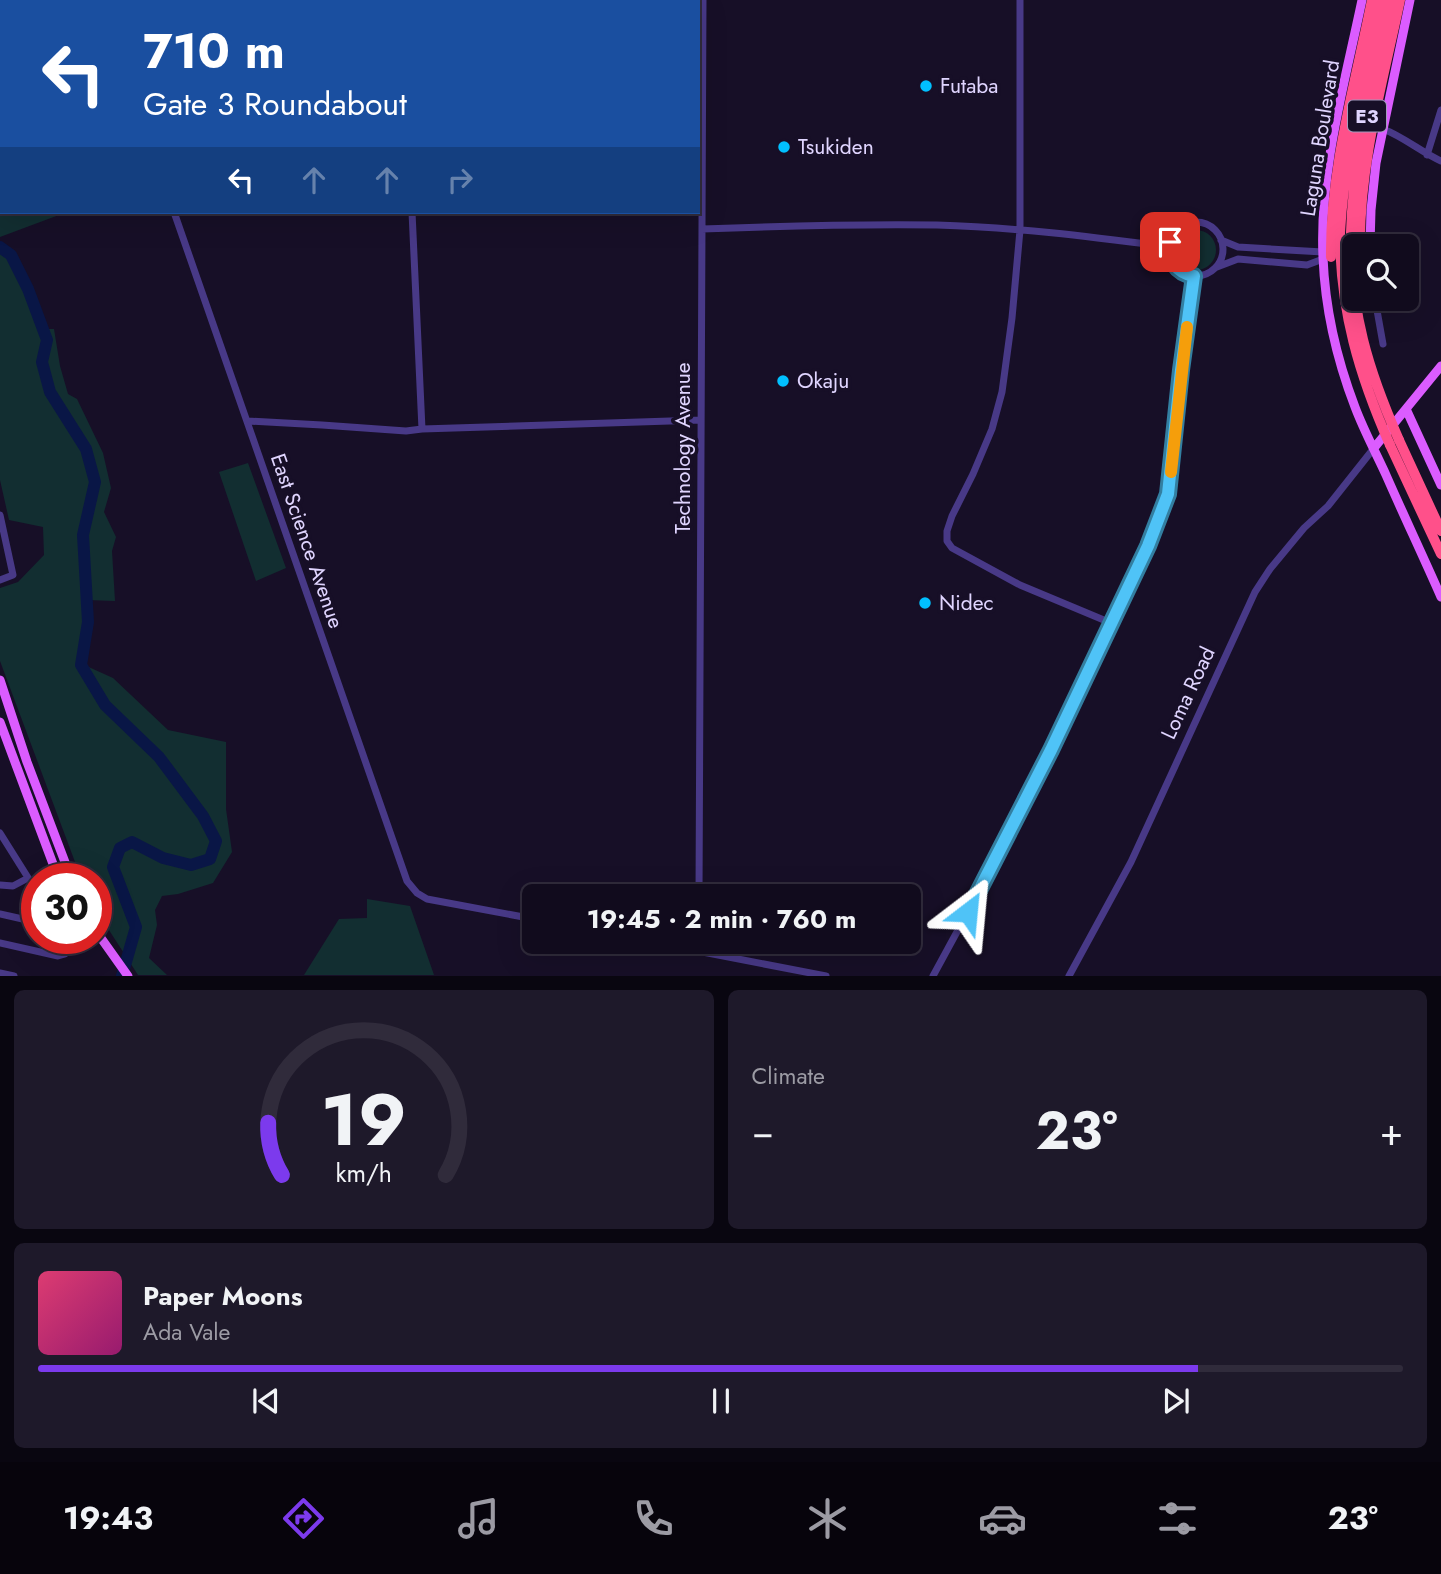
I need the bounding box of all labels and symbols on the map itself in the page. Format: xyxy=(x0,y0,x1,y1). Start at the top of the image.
street label: Laguna Boulevard xyxy=(1293,58,1347,218)
place label: Futaba xyxy=(940,71,998,101)
marker: Futaba xyxy=(918,78,934,94)
road number: E3 xyxy=(1348,100,1386,132)
place label: Tsukiden xyxy=(798,132,874,162)
marker: Tsukiden xyxy=(776,139,792,155)
pin xyxy=(1140,212,1200,272)
street label: Technology Avenue xyxy=(668,362,698,534)
place label: Okaju xyxy=(797,366,849,396)
marker: Okaju xyxy=(775,373,791,389)
street label: East Science Avenue xyxy=(263,450,351,633)
place label: Nidec xyxy=(939,588,994,618)
marker: Nidec xyxy=(917,595,933,611)
street label: Loma Road xyxy=(1153,642,1223,744)
speed limit sign: 30 xyxy=(21,863,112,954)
position arrow xyxy=(931,875,1005,949)

